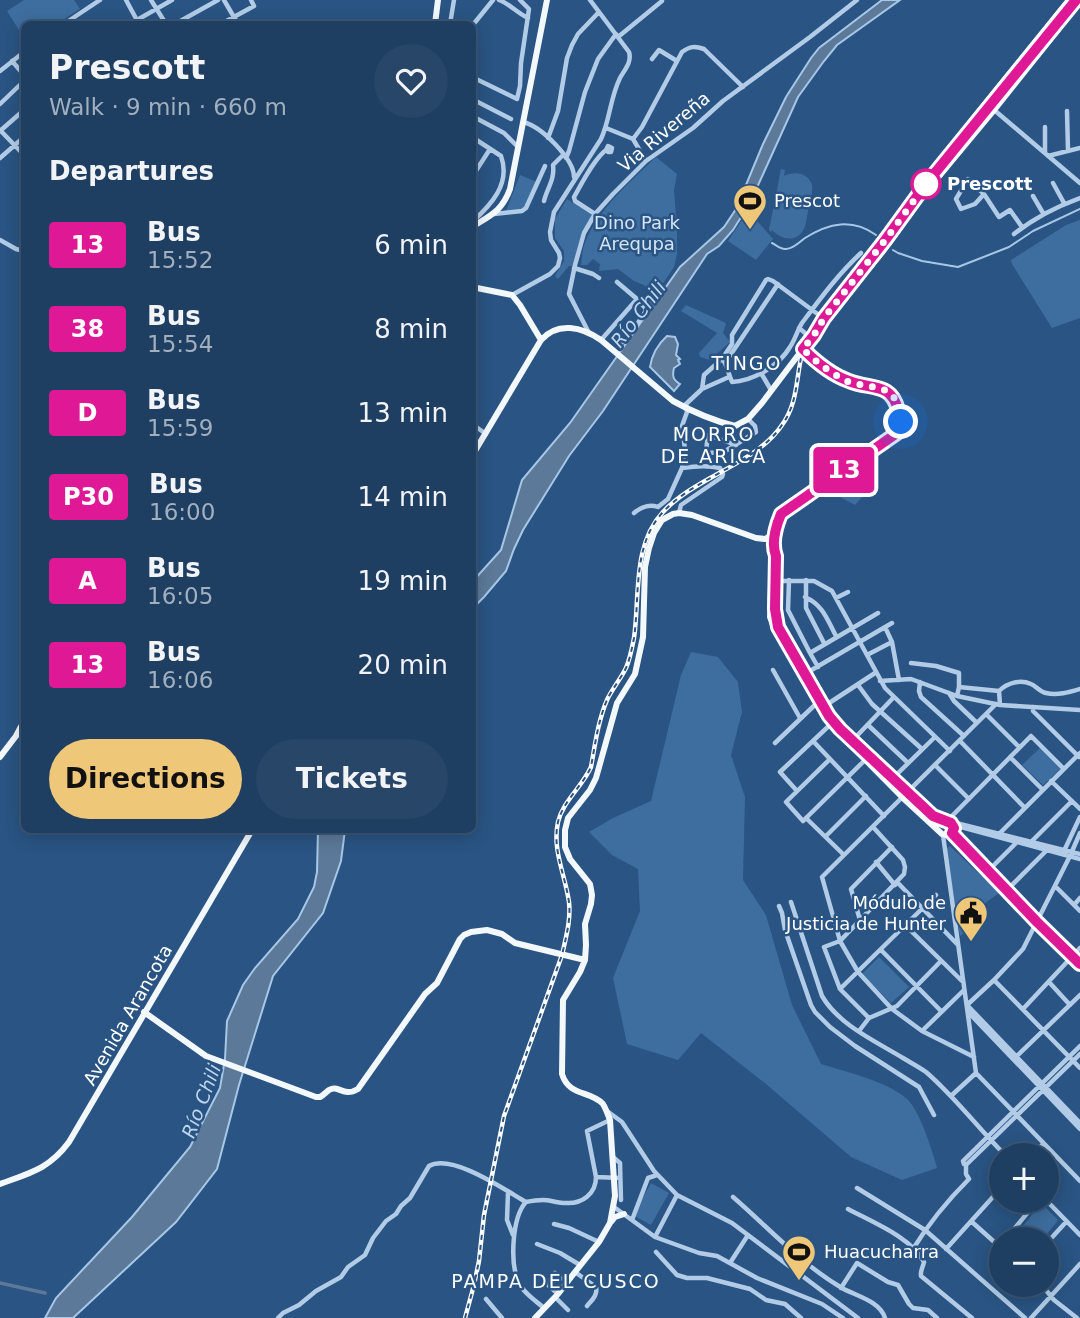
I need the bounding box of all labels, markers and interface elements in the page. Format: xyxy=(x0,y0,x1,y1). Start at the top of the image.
button: heart xyxy=(374,44,448,118)
text: Prescott xyxy=(49,48,205,87)
street label: Via Rivereña xyxy=(613,87,714,176)
text: Walk · 9 min · 660 m xyxy=(49,94,287,120)
text: Departures xyxy=(49,156,214,186)
marker: Prescott xyxy=(911,169,941,199)
place label: Prescott xyxy=(947,173,1033,194)
sports icon: Prescot xyxy=(731,182,769,231)
place label: Prescot xyxy=(774,190,840,211)
park label: Dino Park Arequpa xyxy=(594,212,681,254)
text: Bus xyxy=(147,217,201,247)
text: 6 min xyxy=(374,230,448,260)
text: 13 xyxy=(71,231,104,259)
text: 15:52 xyxy=(147,247,213,273)
water label: Río Chili xyxy=(606,276,670,351)
text: Bus xyxy=(147,301,201,331)
text: 8 min xyxy=(374,314,448,344)
text: 38 xyxy=(71,315,104,343)
text: 15:54 xyxy=(147,331,213,357)
district label: TINGO xyxy=(710,352,783,374)
text: Bus xyxy=(147,385,201,415)
text: 13 min xyxy=(358,398,448,428)
text: D xyxy=(78,399,97,427)
your location xyxy=(883,404,918,439)
text: 15:59 xyxy=(147,415,213,441)
district label: MORRO DE ARICA xyxy=(661,423,767,467)
line badge: 13 xyxy=(812,447,876,493)
text: 13 xyxy=(827,456,861,484)
text: Bus xyxy=(149,469,203,499)
text: 14 min xyxy=(358,482,448,512)
text: P30 xyxy=(63,483,114,511)
text: 16:00 xyxy=(149,499,215,525)
text: Bus xyxy=(147,553,201,583)
text: 19 min xyxy=(358,566,448,596)
text: A xyxy=(78,567,97,595)
text: 16:05 xyxy=(147,583,213,609)
text: Bus xyxy=(147,637,201,667)
text: 20 min xyxy=(358,650,448,680)
text: 13 xyxy=(71,651,104,679)
text: 16:06 xyxy=(147,667,213,693)
button: Directions xyxy=(49,739,242,819)
button: Tickets xyxy=(256,739,448,819)
place label: Módulo de Justicia de Hunter xyxy=(785,892,947,934)
public building icon: Módulo de Justicia de Hunter xyxy=(952,894,990,943)
street label: Avenida Arancota xyxy=(79,941,176,1089)
water label: Río Chili xyxy=(177,1060,225,1141)
map controls xyxy=(989,1143,1059,1297)
button: + xyxy=(989,1143,1059,1213)
button: − xyxy=(989,1227,1059,1297)
sports icon: Huacucharra xyxy=(780,1233,818,1282)
place label: Huacucharra xyxy=(824,1241,939,1262)
district label: PAMPA DEL CUSCO xyxy=(451,1270,661,1292)

